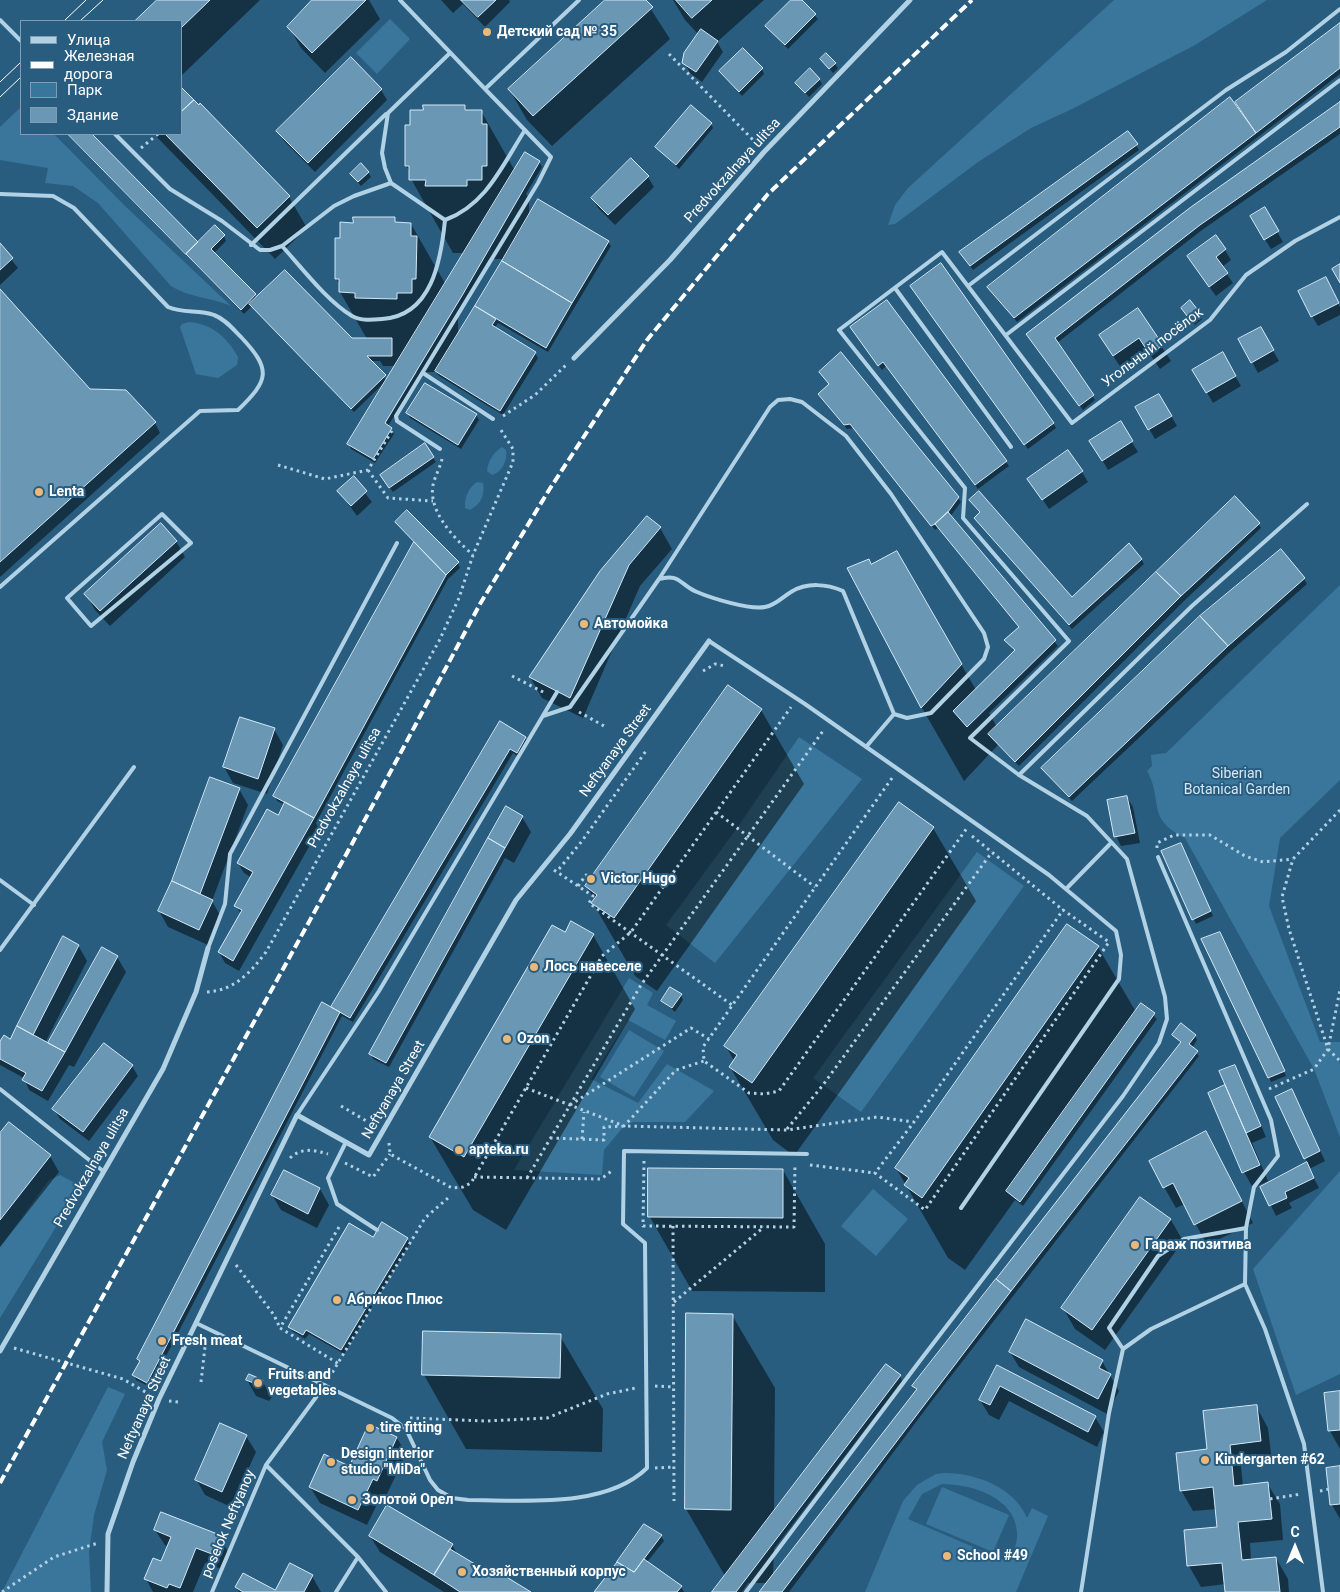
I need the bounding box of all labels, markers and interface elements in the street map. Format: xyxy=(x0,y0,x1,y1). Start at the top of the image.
legend xyxy=(20,20,182,135)
place label: Детский сад № 35 xyxy=(497,24,617,40)
marker: Детский сад № 35 xyxy=(481,26,493,38)
text: Улица xyxy=(67,31,110,49)
text: Железная дорога xyxy=(64,47,135,83)
text: Парк xyxy=(67,81,102,99)
text: Здание xyxy=(67,106,118,124)
street label: Predvokzalnaya ulitsa xyxy=(681,115,785,227)
street label: Угольный посёлок xyxy=(1099,304,1207,392)
place label: Lenta xyxy=(49,484,84,500)
marker: Lenta xyxy=(33,486,45,498)
place label: Автомойка xyxy=(594,616,668,632)
marker: Автомойка xyxy=(578,618,590,630)
street label: Neftyanaya Street xyxy=(577,701,655,801)
street label: Predvokzalnaya ulitsa xyxy=(305,725,385,851)
park label: Siberian Botanical Garden xyxy=(1184,766,1290,799)
place label: Victor Hugo xyxy=(601,871,676,887)
marker: Victor Hugo xyxy=(585,873,597,885)
place label: Лось навеселе xyxy=(544,959,642,975)
marker: Лось навеселе xyxy=(528,961,540,973)
place label: Ozon xyxy=(517,1031,549,1047)
marker: Ozon xyxy=(501,1033,513,1045)
street label: Neftyanaya Street xyxy=(359,1038,429,1142)
street label: Predvokzalnaya ulitsa xyxy=(51,1105,133,1231)
place label: apteka.ru xyxy=(469,1142,529,1158)
marker: apteka.ru xyxy=(453,1144,465,1156)
place label: Гараж позитива xyxy=(1145,1237,1251,1253)
marker: Гараж позитива xyxy=(1129,1239,1141,1251)
place label: Абрикос Плюс xyxy=(347,1292,443,1308)
marker: Абрикос Плюс xyxy=(331,1294,343,1306)
place label: Fresh meat xyxy=(172,1333,242,1349)
marker: Fresh meat xyxy=(156,1335,168,1347)
street label: Neftyanaya Street xyxy=(115,1354,175,1462)
place label: Fruits and vegetables xyxy=(268,1367,337,1400)
marker: Fruits and vegetables xyxy=(252,1377,264,1389)
place label: tire fitting xyxy=(380,1420,442,1436)
marker: tire fitting xyxy=(364,1422,376,1434)
place label: Design interior studio "MiDa" xyxy=(341,1446,434,1478)
place label: Kindergarten #62 xyxy=(1215,1452,1325,1468)
marker: Kindergarten #62 xyxy=(1199,1454,1211,1466)
marker: Design interior studio "MiDa" xyxy=(325,1456,337,1468)
street label: poselok Neftyanoy xyxy=(199,1467,259,1581)
place label: Золотой Орел xyxy=(362,1492,453,1508)
marker: Золотой Орел xyxy=(346,1494,358,1506)
north arrow xyxy=(1270,1522,1320,1572)
text: С xyxy=(1290,1524,1300,1540)
place label: School #49 xyxy=(957,1548,1028,1564)
marker: School #49 xyxy=(941,1550,953,1562)
place label: Хозяйственный корпус xyxy=(472,1564,626,1580)
marker: Хозяйственный корпус xyxy=(456,1566,468,1578)

